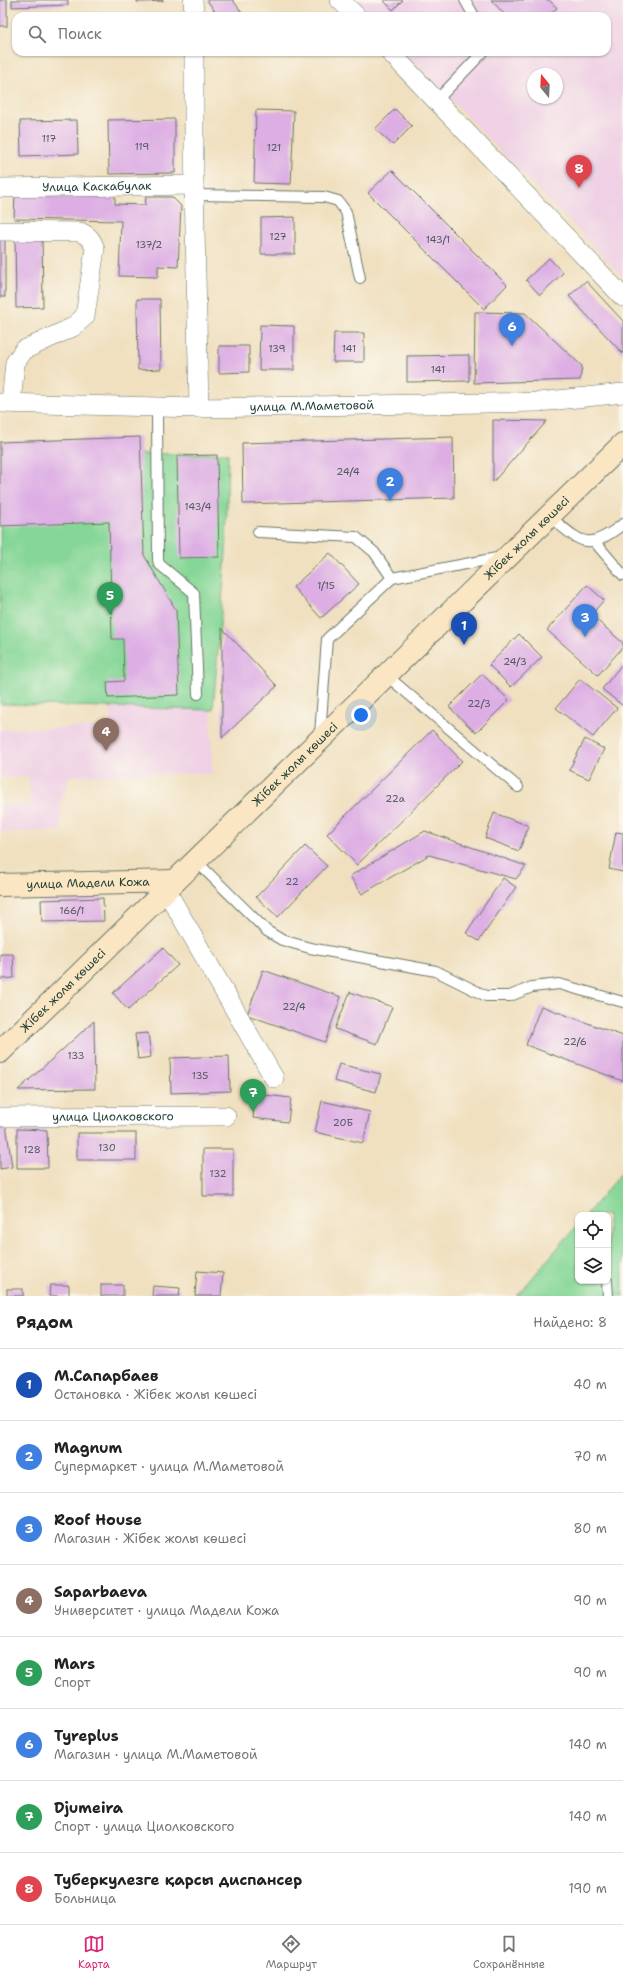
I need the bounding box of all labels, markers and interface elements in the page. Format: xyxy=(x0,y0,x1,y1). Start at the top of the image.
search box xyxy=(12,12,611,56)
icon: search xyxy=(26,23,48,45)
text: Поиск xyxy=(58,24,102,44)
north arrow xyxy=(527,68,563,104)
house number: 117 xyxy=(42,132,56,145)
house number: 119 xyxy=(135,140,149,153)
house number: 121 xyxy=(267,141,281,154)
pin: 8 xyxy=(566,155,592,188)
street label: Улица Каскабулак xyxy=(42,178,152,195)
house number: 127 xyxy=(270,230,286,243)
house number: 143/1 xyxy=(426,233,450,246)
house number: 137/2 xyxy=(136,238,162,251)
pin: 6 xyxy=(499,313,525,346)
house number: 139 xyxy=(268,342,286,355)
house number: 141 xyxy=(342,342,356,355)
house number: 141 xyxy=(431,363,445,376)
street label: улица М.Маметовой xyxy=(250,397,374,415)
house number: 24/4 xyxy=(336,465,360,478)
pin: 2 xyxy=(377,468,403,501)
street label: Жібек жолы көшесі xyxy=(480,492,573,583)
house number: 143/4 xyxy=(185,500,211,513)
house number: 1/15 xyxy=(317,579,335,592)
pin: 5 xyxy=(97,582,123,615)
pin: 3 xyxy=(572,604,598,637)
pin: 1 xyxy=(451,612,477,645)
house number: 24/3 xyxy=(503,655,527,668)
house number: 22/3 xyxy=(467,697,491,710)
your location xyxy=(351,705,371,725)
pin: 4 xyxy=(93,718,119,751)
street label: Жібек жолы көшесі xyxy=(248,719,341,810)
house number: 22а xyxy=(385,792,406,805)
street label: улица Мадели Кожа xyxy=(26,874,150,892)
house number: 22 xyxy=(285,875,299,888)
house number: 166/1 xyxy=(59,904,85,917)
street label: Жібек жолы көшесі xyxy=(17,945,109,1036)
house number: 22/4 xyxy=(282,1000,306,1013)
house number: 22/6 xyxy=(563,1035,587,1048)
house number: 133 xyxy=(67,1049,85,1062)
house number: 135 xyxy=(192,1069,208,1082)
pin: 7 xyxy=(240,1079,266,1112)
street label: улица Циолковского xyxy=(52,1108,174,1125)
house number: 20Б xyxy=(333,1116,353,1129)
house number: 130 xyxy=(98,1141,116,1154)
house number: 128 xyxy=(23,1143,41,1156)
house number: 132 xyxy=(209,1167,227,1180)
map controls xyxy=(575,1212,611,1284)
button: locate xyxy=(575,1212,611,1248)
button: layers xyxy=(575,1248,611,1284)
text: Рядом xyxy=(16,1311,73,1333)
text: Найдено: 8 xyxy=(533,1314,607,1331)
text: М.Сапарбаев xyxy=(54,1366,159,1386)
text: 1 xyxy=(26,1376,32,1393)
text: 40 m xyxy=(573,1376,607,1393)
text: Остановка · Жібек жолы көшесі xyxy=(54,1386,257,1403)
text: Magnum xyxy=(54,1438,122,1458)
text: 2 xyxy=(24,1448,34,1465)
text: 70 m xyxy=(573,1448,607,1465)
text: Супермаркет · улица М.Маметовой xyxy=(54,1458,284,1475)
text: Roof House xyxy=(54,1510,142,1530)
text: 3 xyxy=(24,1520,34,1537)
text: 80 m xyxy=(573,1520,607,1537)
text: Магазин · Жібек жолы көшесі xyxy=(54,1530,246,1547)
text: Saparbaeva xyxy=(54,1582,147,1602)
text: 4 xyxy=(24,1592,34,1609)
text: 90 m xyxy=(573,1592,607,1609)
text: Университет · улица Мадели Кожа xyxy=(54,1602,279,1619)
text: Mars xyxy=(54,1654,95,1674)
text: 5 xyxy=(25,1664,33,1681)
text: 90 m xyxy=(573,1664,607,1681)
text: Спорт xyxy=(54,1674,90,1691)
text: Tyreplus xyxy=(54,1726,119,1746)
text: 6 xyxy=(24,1736,34,1753)
text: 140 m xyxy=(568,1736,607,1753)
text: Магазин · улица М.Маметовой xyxy=(54,1746,258,1763)
text: Djumeira xyxy=(54,1798,123,1818)
text: 7 xyxy=(24,1808,34,1825)
text: 140 m xyxy=(568,1808,607,1825)
text: Спорт · улица Циолковского xyxy=(54,1818,234,1835)
text: Туберкулезге қарсы диспансер xyxy=(54,1870,302,1890)
text: 8 xyxy=(24,1880,34,1897)
text: 190 m xyxy=(568,1880,607,1897)
text: Больница xyxy=(54,1890,116,1907)
tab: Карта xyxy=(78,1933,110,1972)
tab: Маршрут xyxy=(266,1933,317,1972)
tab: Сохранённые xyxy=(473,1933,545,1972)

